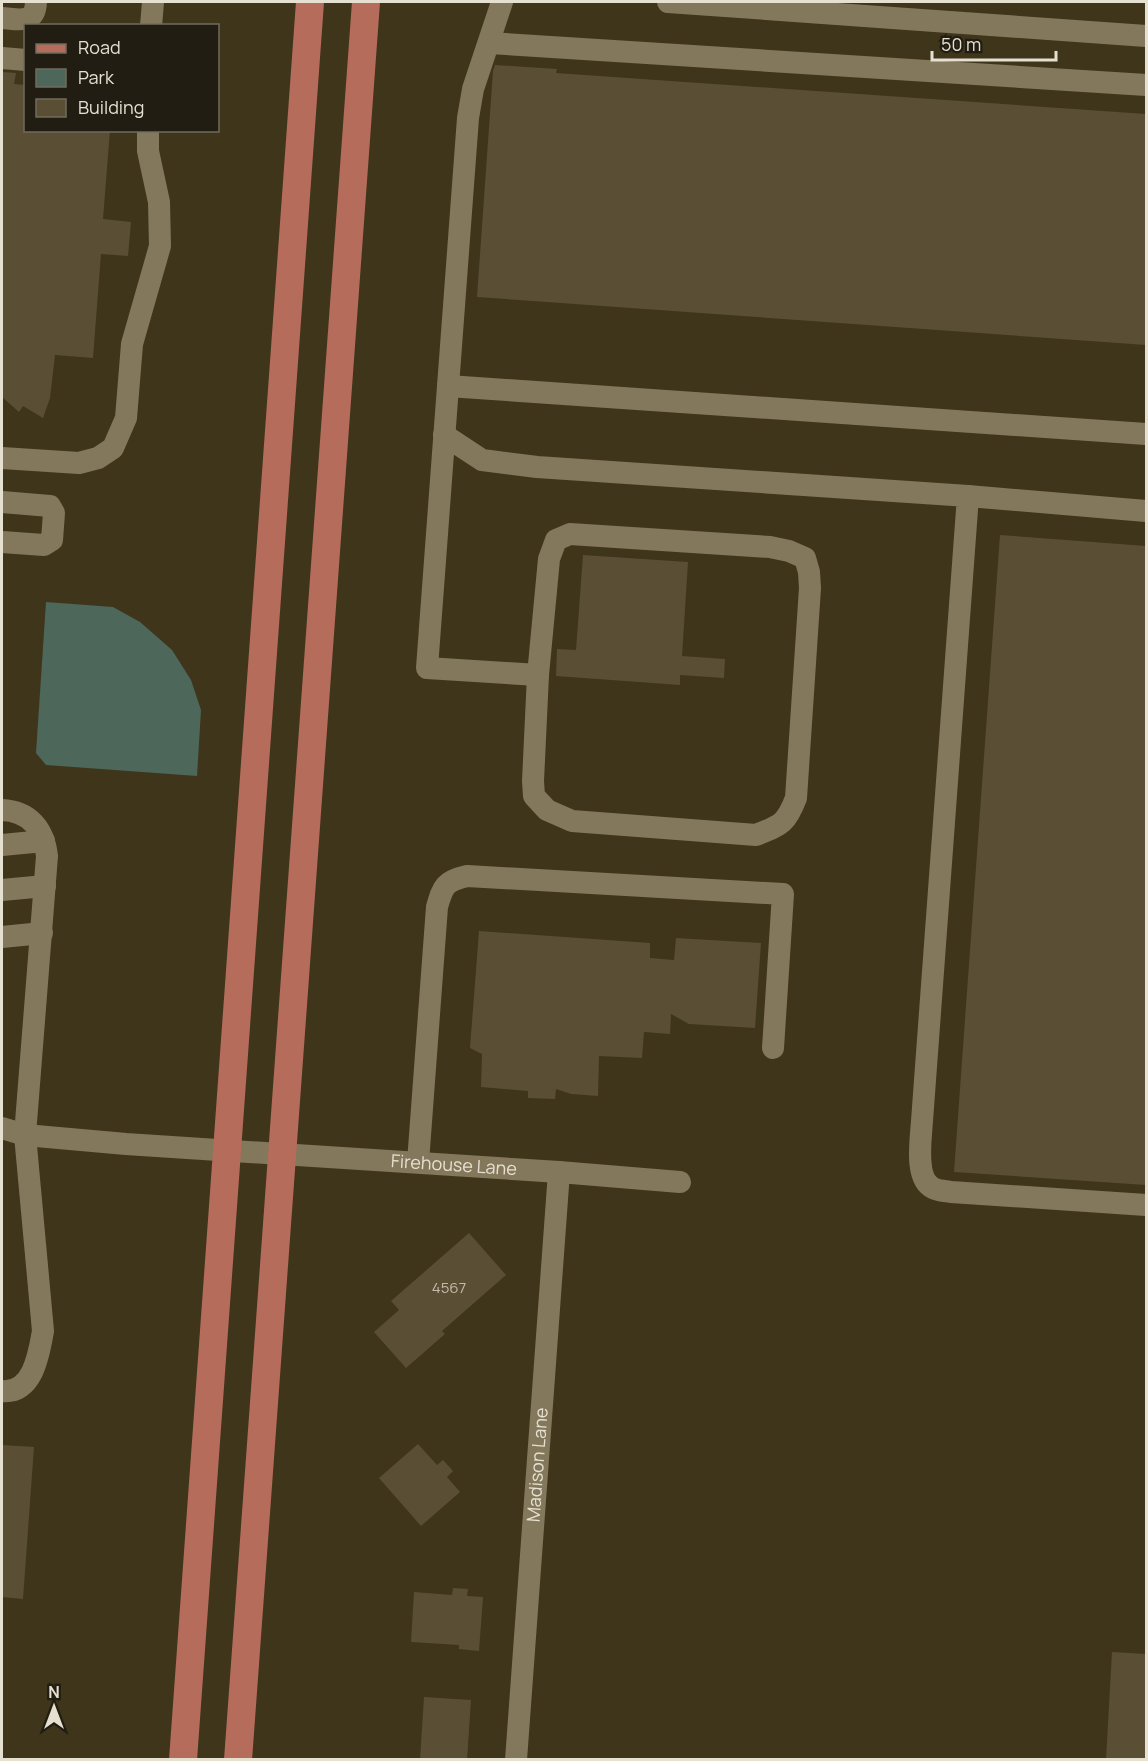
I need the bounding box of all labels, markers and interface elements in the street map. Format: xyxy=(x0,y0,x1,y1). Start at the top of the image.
legend xyxy=(24,24,219,132)
scale bar xyxy=(932,24,1056,62)
text: 50 m xyxy=(941,32,981,56)
text: Road xyxy=(78,35,121,59)
text: Park xyxy=(78,65,115,89)
text: Building xyxy=(78,95,144,119)
street label: Firehouse Lane xyxy=(390,1148,518,1180)
house number: 4567 xyxy=(432,1277,466,1298)
street label: Madison Lane xyxy=(520,1407,553,1523)
north arrow xyxy=(24,1677,84,1737)
text: N xyxy=(48,1681,60,1703)

